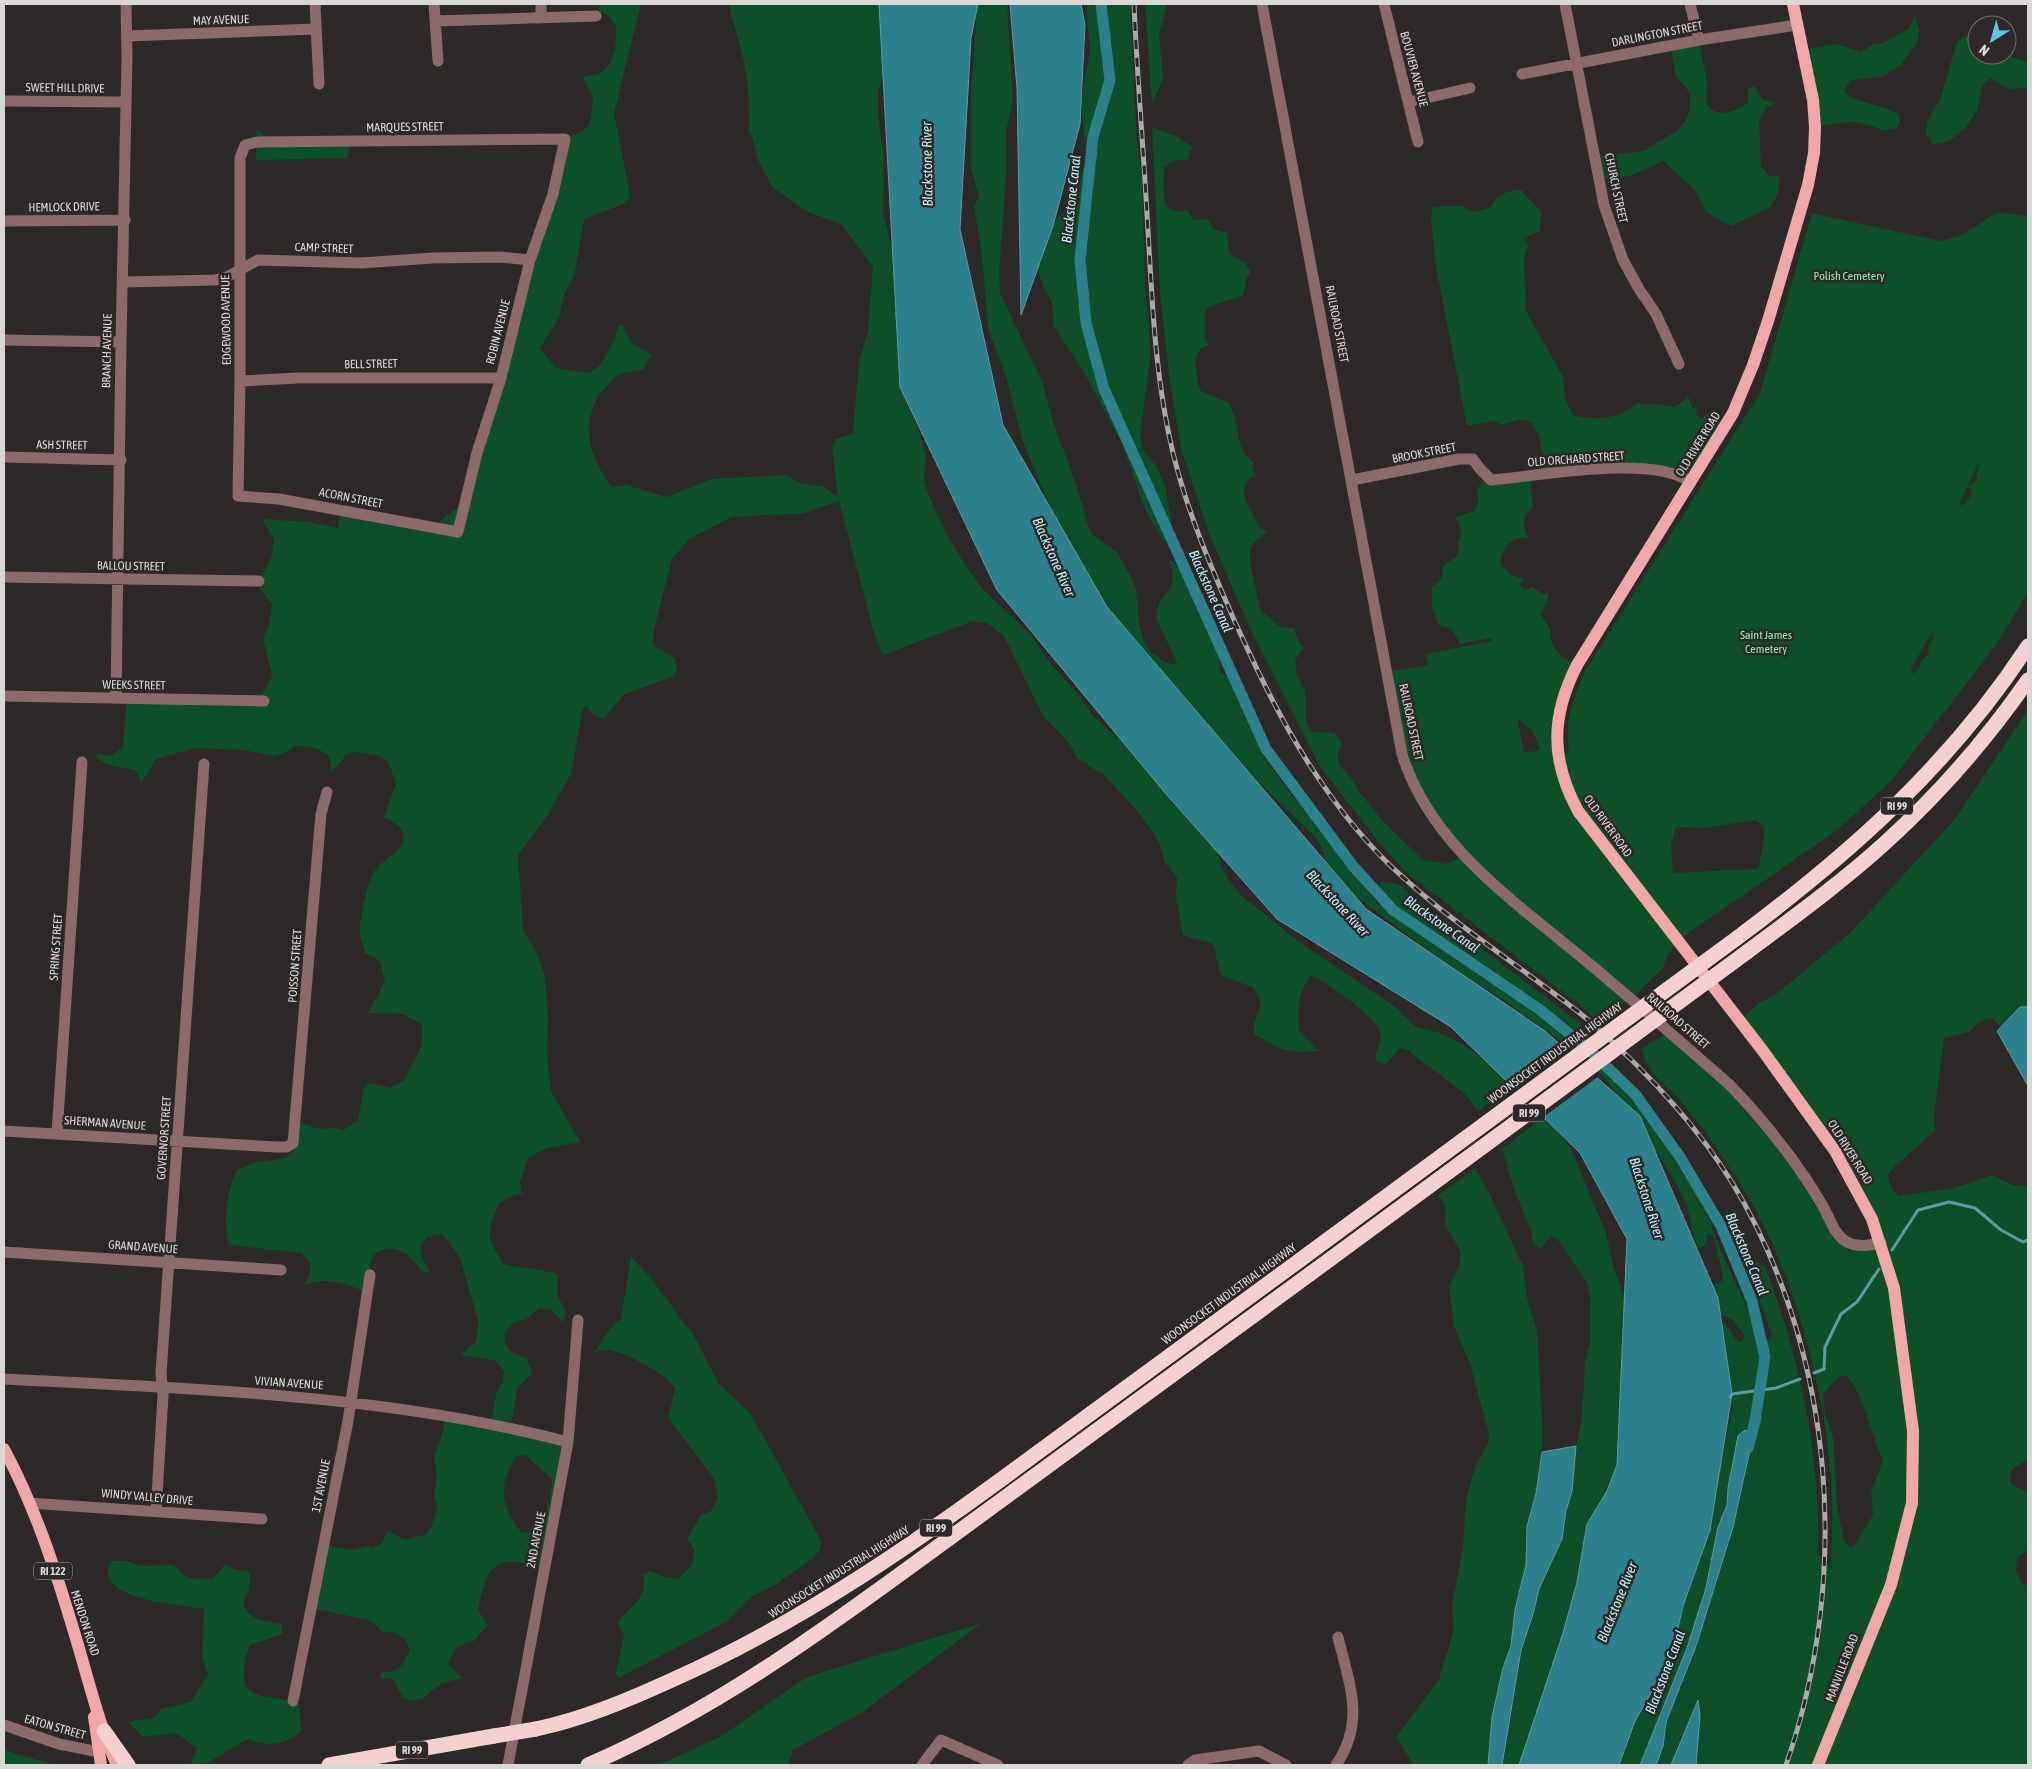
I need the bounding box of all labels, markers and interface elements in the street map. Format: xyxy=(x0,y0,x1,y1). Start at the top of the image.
street label: MAY AVENUE xyxy=(193,12,249,28)
north arrow xyxy=(1967,15,2017,65)
street label: DARLINGTON STREET xyxy=(1610,18,1704,50)
street label: BOUVIER AVENUE xyxy=(1397,30,1431,108)
text: N xyxy=(1976,42,1992,59)
street label: SWEET HILL DRIVE xyxy=(26,80,104,96)
street label: MARQUES STREET xyxy=(366,119,445,135)
water label: Blackstone River xyxy=(918,121,936,207)
street label: CHURCH STREET xyxy=(1602,152,1630,225)
water label: Blackstone Canal xyxy=(1058,154,1084,244)
street label: HEMLOCK DRIVE xyxy=(28,199,100,215)
street label: CAMP STREET xyxy=(294,240,354,256)
park label: Polish Cemetery xyxy=(1813,269,1885,283)
street label: EDGEWOOD AVENUE xyxy=(218,275,234,365)
street label: RAILROAD STREET xyxy=(1323,284,1352,365)
street label: ROBIN AVENUE xyxy=(483,298,513,366)
street label: BRANCH AVENUE xyxy=(99,314,115,388)
street label: BELL STREET xyxy=(344,357,399,371)
street label: OLD RIVER ROAD xyxy=(1673,409,1723,479)
street label: ASH STREET xyxy=(36,438,89,452)
street label: BROOK STREET xyxy=(1391,440,1458,466)
street label: OLD ORCHARD STREET xyxy=(1527,449,1626,469)
street label: ACORN STREET xyxy=(318,485,385,511)
water label: Blackstone River xyxy=(1029,515,1079,600)
water label: Blackstone Canal xyxy=(1186,547,1236,635)
street label: BALLOU STREET xyxy=(97,558,166,574)
park label: Saint James Cemetery xyxy=(1740,628,1792,656)
street label: WEEKS STREET xyxy=(102,677,166,693)
street label: RAILROAD STREET xyxy=(1396,682,1426,763)
street label: OLD RIVER ROAD xyxy=(1581,792,1635,860)
road number: RI 99 xyxy=(1881,798,1913,814)
water label: Blackstone River xyxy=(1303,867,1373,940)
water label: Blackstone Canal xyxy=(1401,892,1483,956)
street label: SPRING STREET xyxy=(47,912,65,981)
street label: POISSON STREET xyxy=(285,928,305,1003)
street label: RAILROAD STREET xyxy=(1644,990,1713,1053)
street label: WOONSOCKET INDUSTRIAL HIGHWAY xyxy=(1485,999,1626,1107)
street label: GOVERNOR STREET xyxy=(154,1095,174,1180)
road number: RI 99 xyxy=(1513,1104,1545,1122)
street label: SHERMAN AVENUE xyxy=(64,1113,146,1133)
street label: OLD RIVER ROAD xyxy=(1825,1117,1875,1187)
water label: Blackstone River xyxy=(1626,1155,1668,1242)
water label: Blackstone Canal xyxy=(1722,1210,1772,1298)
street label: GRAND AVENUE xyxy=(108,1238,178,1256)
street label: WOONSOCKET INDUSTRIAL HIGHWAY xyxy=(1159,1240,1300,1348)
street label: VIVIAN AVENUE xyxy=(254,1374,324,1392)
street label: 1ST AVENUE xyxy=(309,1458,333,1514)
street label: WINDY VALLEY DRIVE xyxy=(101,1486,193,1508)
street label: 2ND AVENUE xyxy=(524,1511,548,1569)
road number: RI 99 xyxy=(920,1520,952,1536)
street label: WOONSOCKET INDUSTRIAL HIGHWAY xyxy=(766,1523,912,1621)
water label: Blackstone River xyxy=(1594,1559,1641,1644)
road number: RI 122 xyxy=(34,1562,72,1580)
street label: MENDON ROAD xyxy=(68,1588,102,1658)
water label: Blackstone Canal xyxy=(1642,1628,1688,1716)
street label: MANVILLE ROAD xyxy=(1823,1632,1861,1704)
street label: EATON STREET xyxy=(23,1712,88,1743)
road number: RI 99 xyxy=(396,1742,428,1758)

